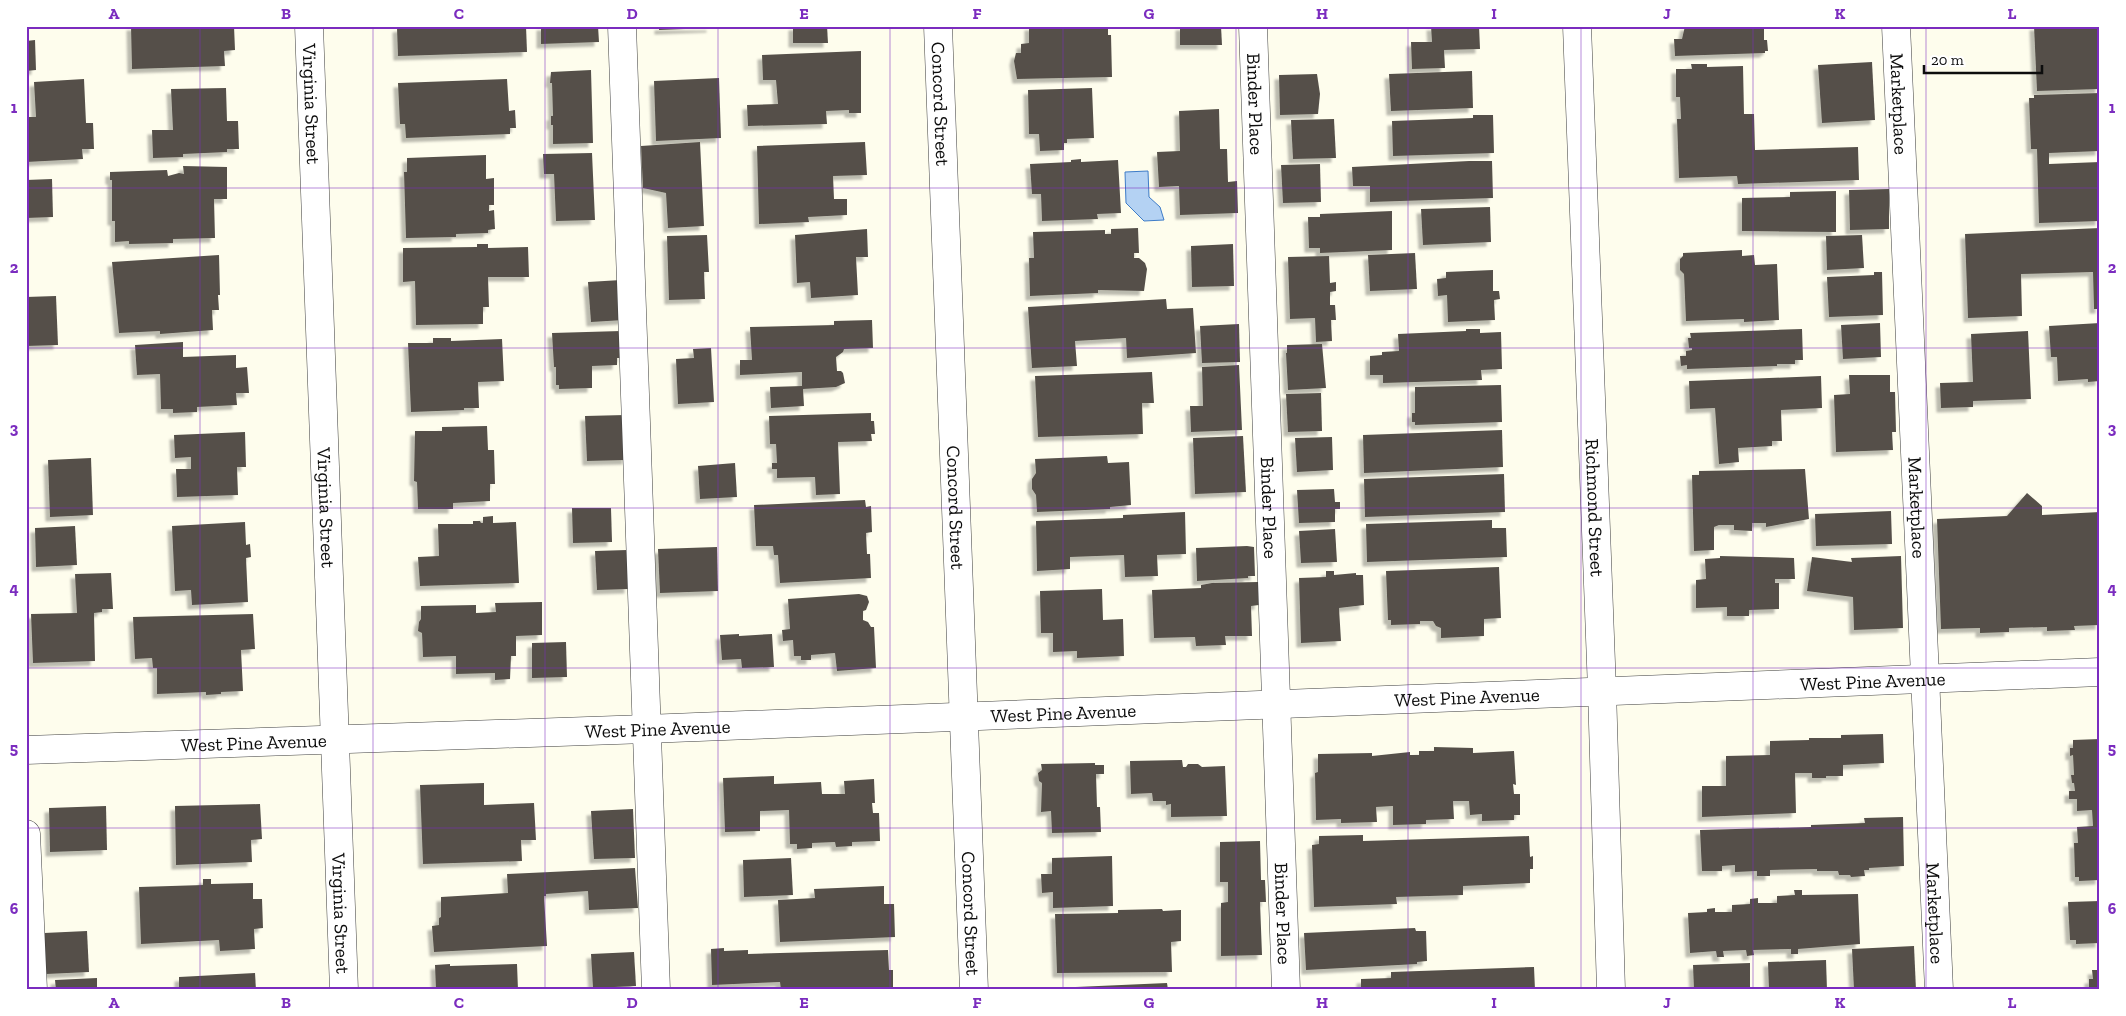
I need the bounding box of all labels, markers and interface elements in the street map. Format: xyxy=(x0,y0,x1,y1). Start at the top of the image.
text: A xyxy=(109,4,120,23)
text: B xyxy=(281,4,291,23)
text: C xyxy=(454,4,464,23)
text: D xyxy=(626,4,638,23)
text: E xyxy=(799,4,809,23)
text: F xyxy=(972,4,982,23)
text: G xyxy=(1144,4,1155,23)
text: H xyxy=(1316,4,1328,23)
text: I xyxy=(1491,4,1497,23)
text: J xyxy=(1663,4,1671,23)
text: K xyxy=(1835,4,1846,23)
text: L xyxy=(2008,4,2017,23)
street label: Concord Street xyxy=(927,41,954,167)
street label: Virginia Street xyxy=(298,42,325,165)
scale bar xyxy=(1924,42,2041,74)
text: 20 m xyxy=(1931,51,1964,69)
street label: Binder Place xyxy=(1242,53,1268,155)
street label: Marketplace xyxy=(1885,53,1913,155)
text: 1 xyxy=(11,98,18,117)
text: 1 xyxy=(2109,98,2116,117)
text: 2 xyxy=(10,258,19,277)
text: 2 xyxy=(2108,258,2117,277)
text: 3 xyxy=(10,419,19,438)
text: 3 xyxy=(2108,419,2117,438)
street label: Richmond Street xyxy=(1581,438,1609,577)
street label: Concord Street xyxy=(942,445,969,570)
street label: Virginia Street xyxy=(312,446,340,569)
street label: Binder Place xyxy=(1256,456,1282,559)
street label: Marketplace xyxy=(1903,456,1931,559)
text: 4 xyxy=(9,579,19,598)
text: 4 xyxy=(2107,579,2117,598)
street label: West Pine Avenue xyxy=(1800,667,1946,696)
street label: West Pine Avenue xyxy=(1394,683,1540,712)
street label: West Pine Avenue xyxy=(990,699,1137,727)
street label: West Pine Avenue xyxy=(585,715,731,743)
street label: West Pine Avenue xyxy=(181,729,327,757)
text: 5 xyxy=(10,739,18,758)
text: 5 xyxy=(2108,739,2116,758)
street label: Concord Street xyxy=(957,851,984,976)
street label: Virginia Street xyxy=(327,852,354,974)
street label: Binder Place xyxy=(1270,862,1296,965)
street label: Marketplace xyxy=(1921,862,1949,964)
text: 6 xyxy=(10,899,19,918)
text: 6 xyxy=(2108,899,2117,918)
text: A xyxy=(109,993,120,1012)
text: B xyxy=(281,993,291,1012)
text: C xyxy=(454,993,464,1012)
text: D xyxy=(626,993,638,1012)
text: E xyxy=(799,993,809,1012)
text: F xyxy=(972,993,982,1012)
text: G xyxy=(1144,993,1155,1012)
text: H xyxy=(1316,993,1328,1012)
text: I xyxy=(1491,993,1497,1012)
text: J xyxy=(1663,993,1671,1012)
text: K xyxy=(1835,993,1846,1012)
text: L xyxy=(2008,993,2017,1012)

